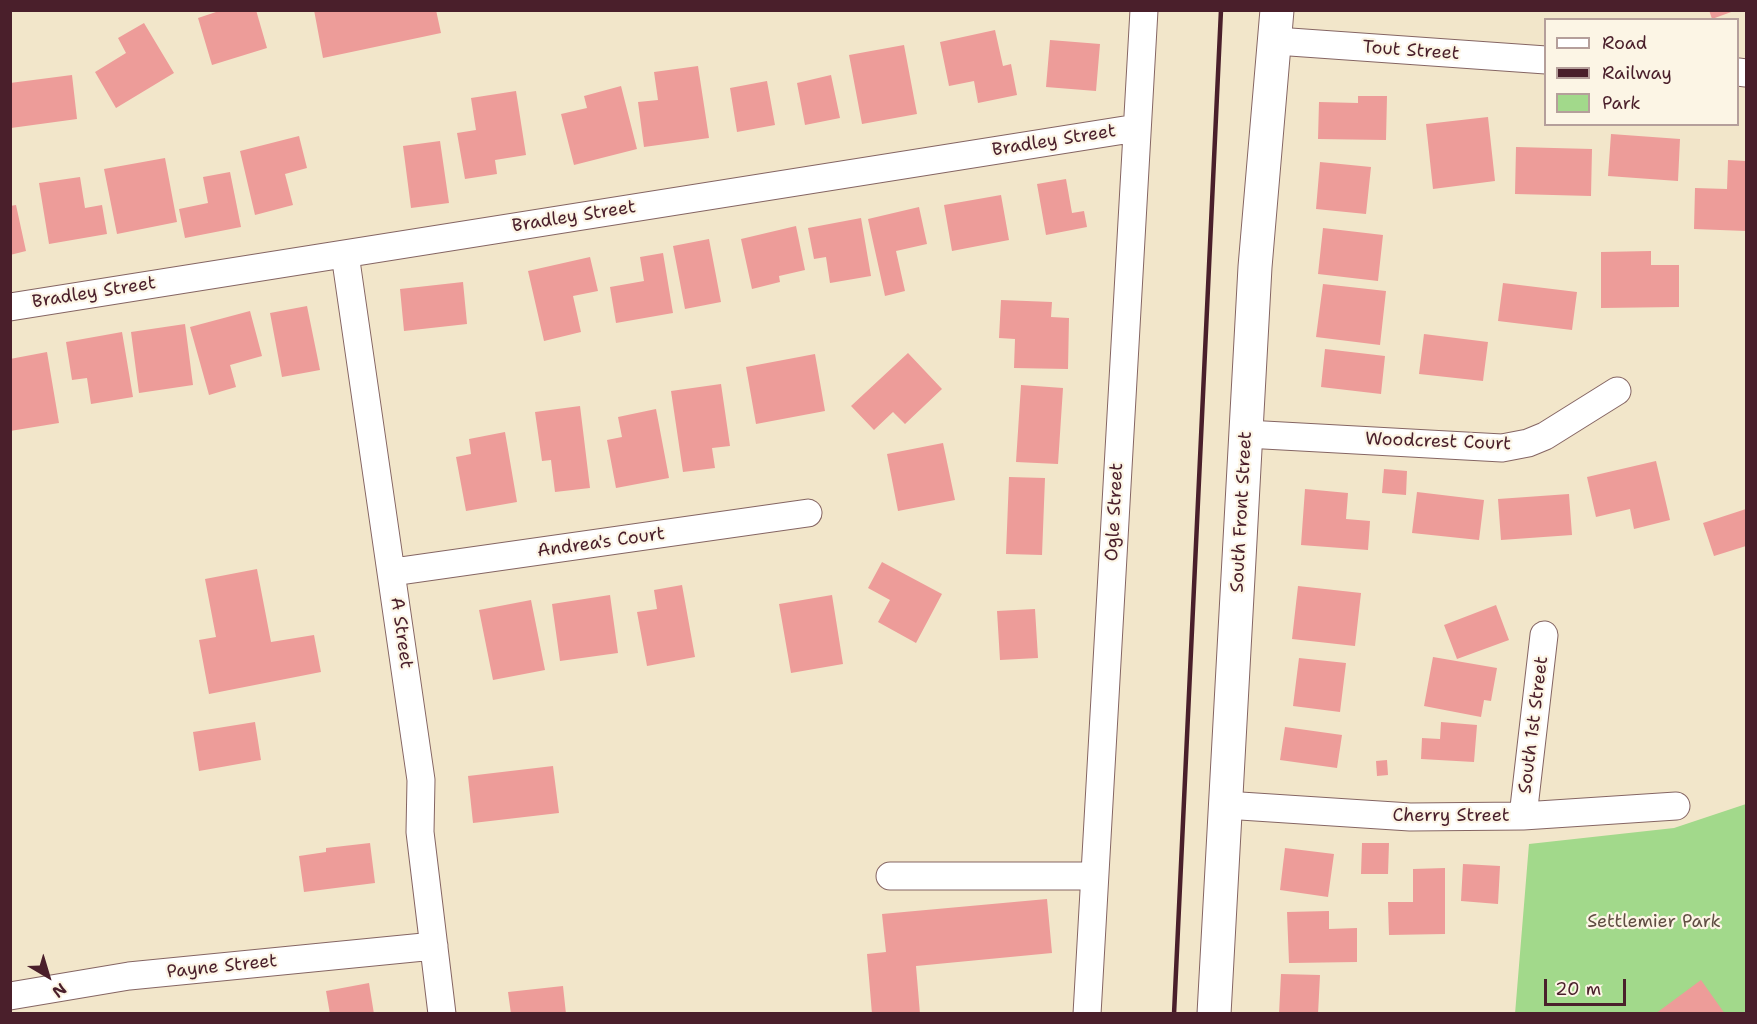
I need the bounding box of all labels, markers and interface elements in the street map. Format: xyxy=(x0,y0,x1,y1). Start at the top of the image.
legend xyxy=(1544,18,1739,126)
text: Road xyxy=(1602,31,1647,55)
street label: Tout Street xyxy=(1362,37,1460,65)
text: Railway xyxy=(1602,61,1672,85)
text: Park xyxy=(1602,91,1641,115)
street label: Bradley Street xyxy=(991,121,1117,161)
street label: Bradley Street xyxy=(511,197,637,237)
street label: Bradley Street xyxy=(31,273,157,313)
street label: Woodcrest Court xyxy=(1365,429,1511,455)
street label: South Front Street xyxy=(1227,431,1257,593)
street label: Ogle Street xyxy=(1102,462,1128,562)
street label: Andrea's Court xyxy=(536,523,666,563)
street label: A Street xyxy=(385,596,417,670)
street label: South 1st Street xyxy=(1515,655,1553,795)
street label: Cherry Street xyxy=(1392,805,1510,827)
park label: Settlemier Park xyxy=(1587,911,1721,933)
north arrow xyxy=(18,946,78,1006)
street label: Payne Street xyxy=(166,950,278,984)
scale bar xyxy=(1547,967,1630,1005)
text: 20 m xyxy=(1555,977,1601,1001)
text: N xyxy=(48,978,71,1003)

